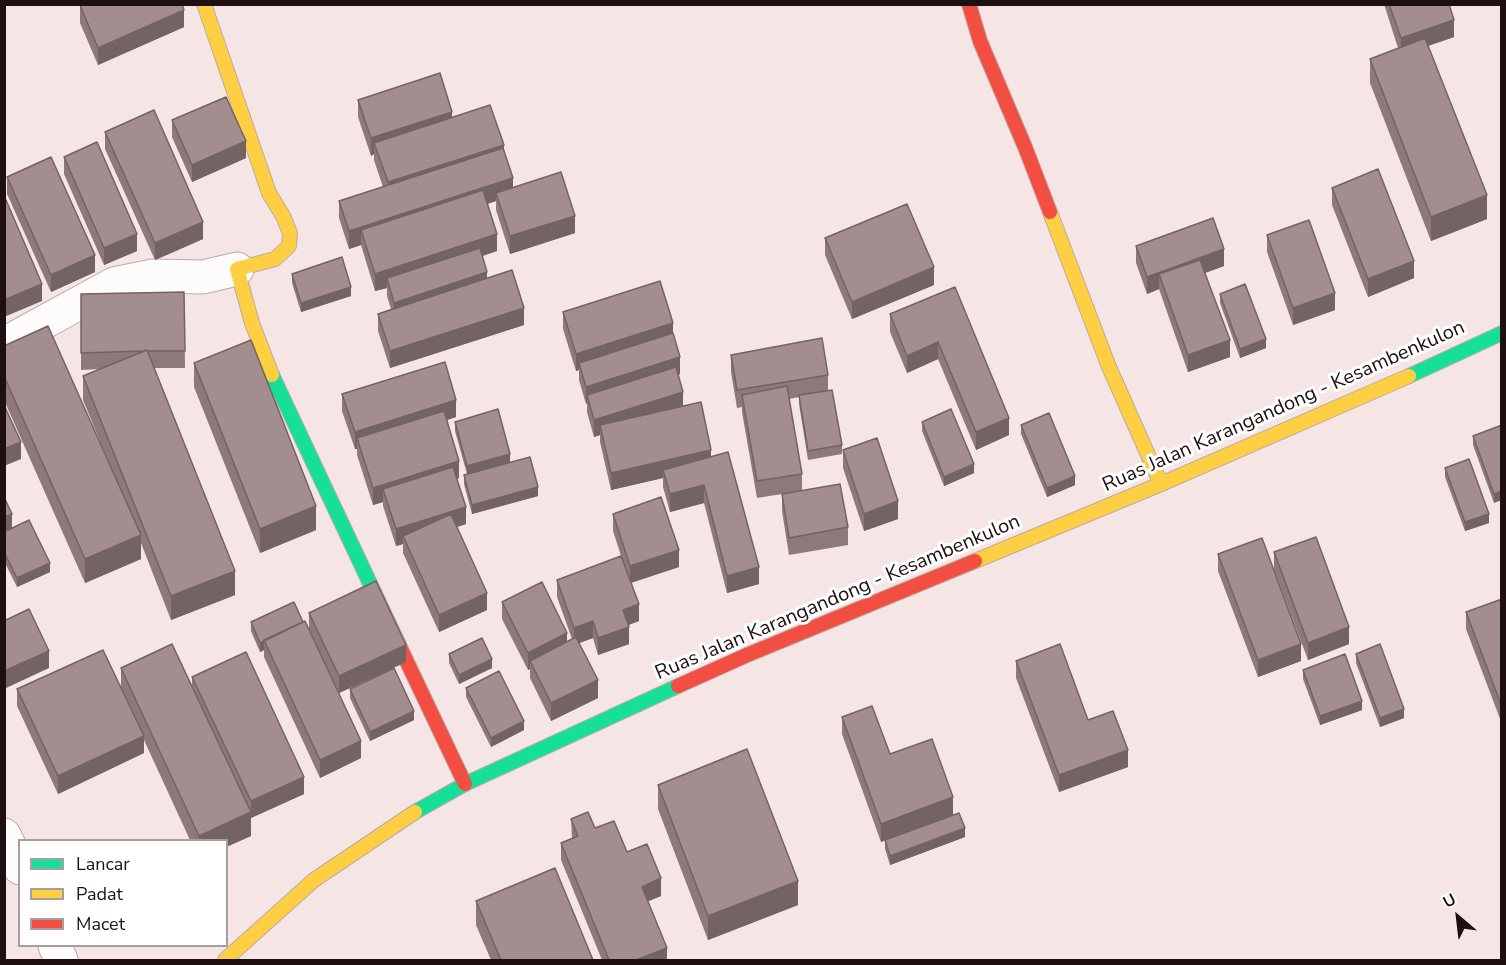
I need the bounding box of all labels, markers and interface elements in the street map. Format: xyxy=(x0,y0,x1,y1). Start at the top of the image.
street label: Ruas Jalan Karangandong - Kesambenkulon xyxy=(1099,316,1469,498)
street label: Ruas Jalan Karangandong - Kesambenkulon xyxy=(652,510,1024,686)
legend xyxy=(18,839,228,947)
text: Lancar xyxy=(76,852,130,876)
text: Padat xyxy=(76,882,123,906)
north arrow xyxy=(1428,887,1488,947)
text: U xyxy=(1439,889,1460,914)
text: Macet xyxy=(76,912,125,936)

